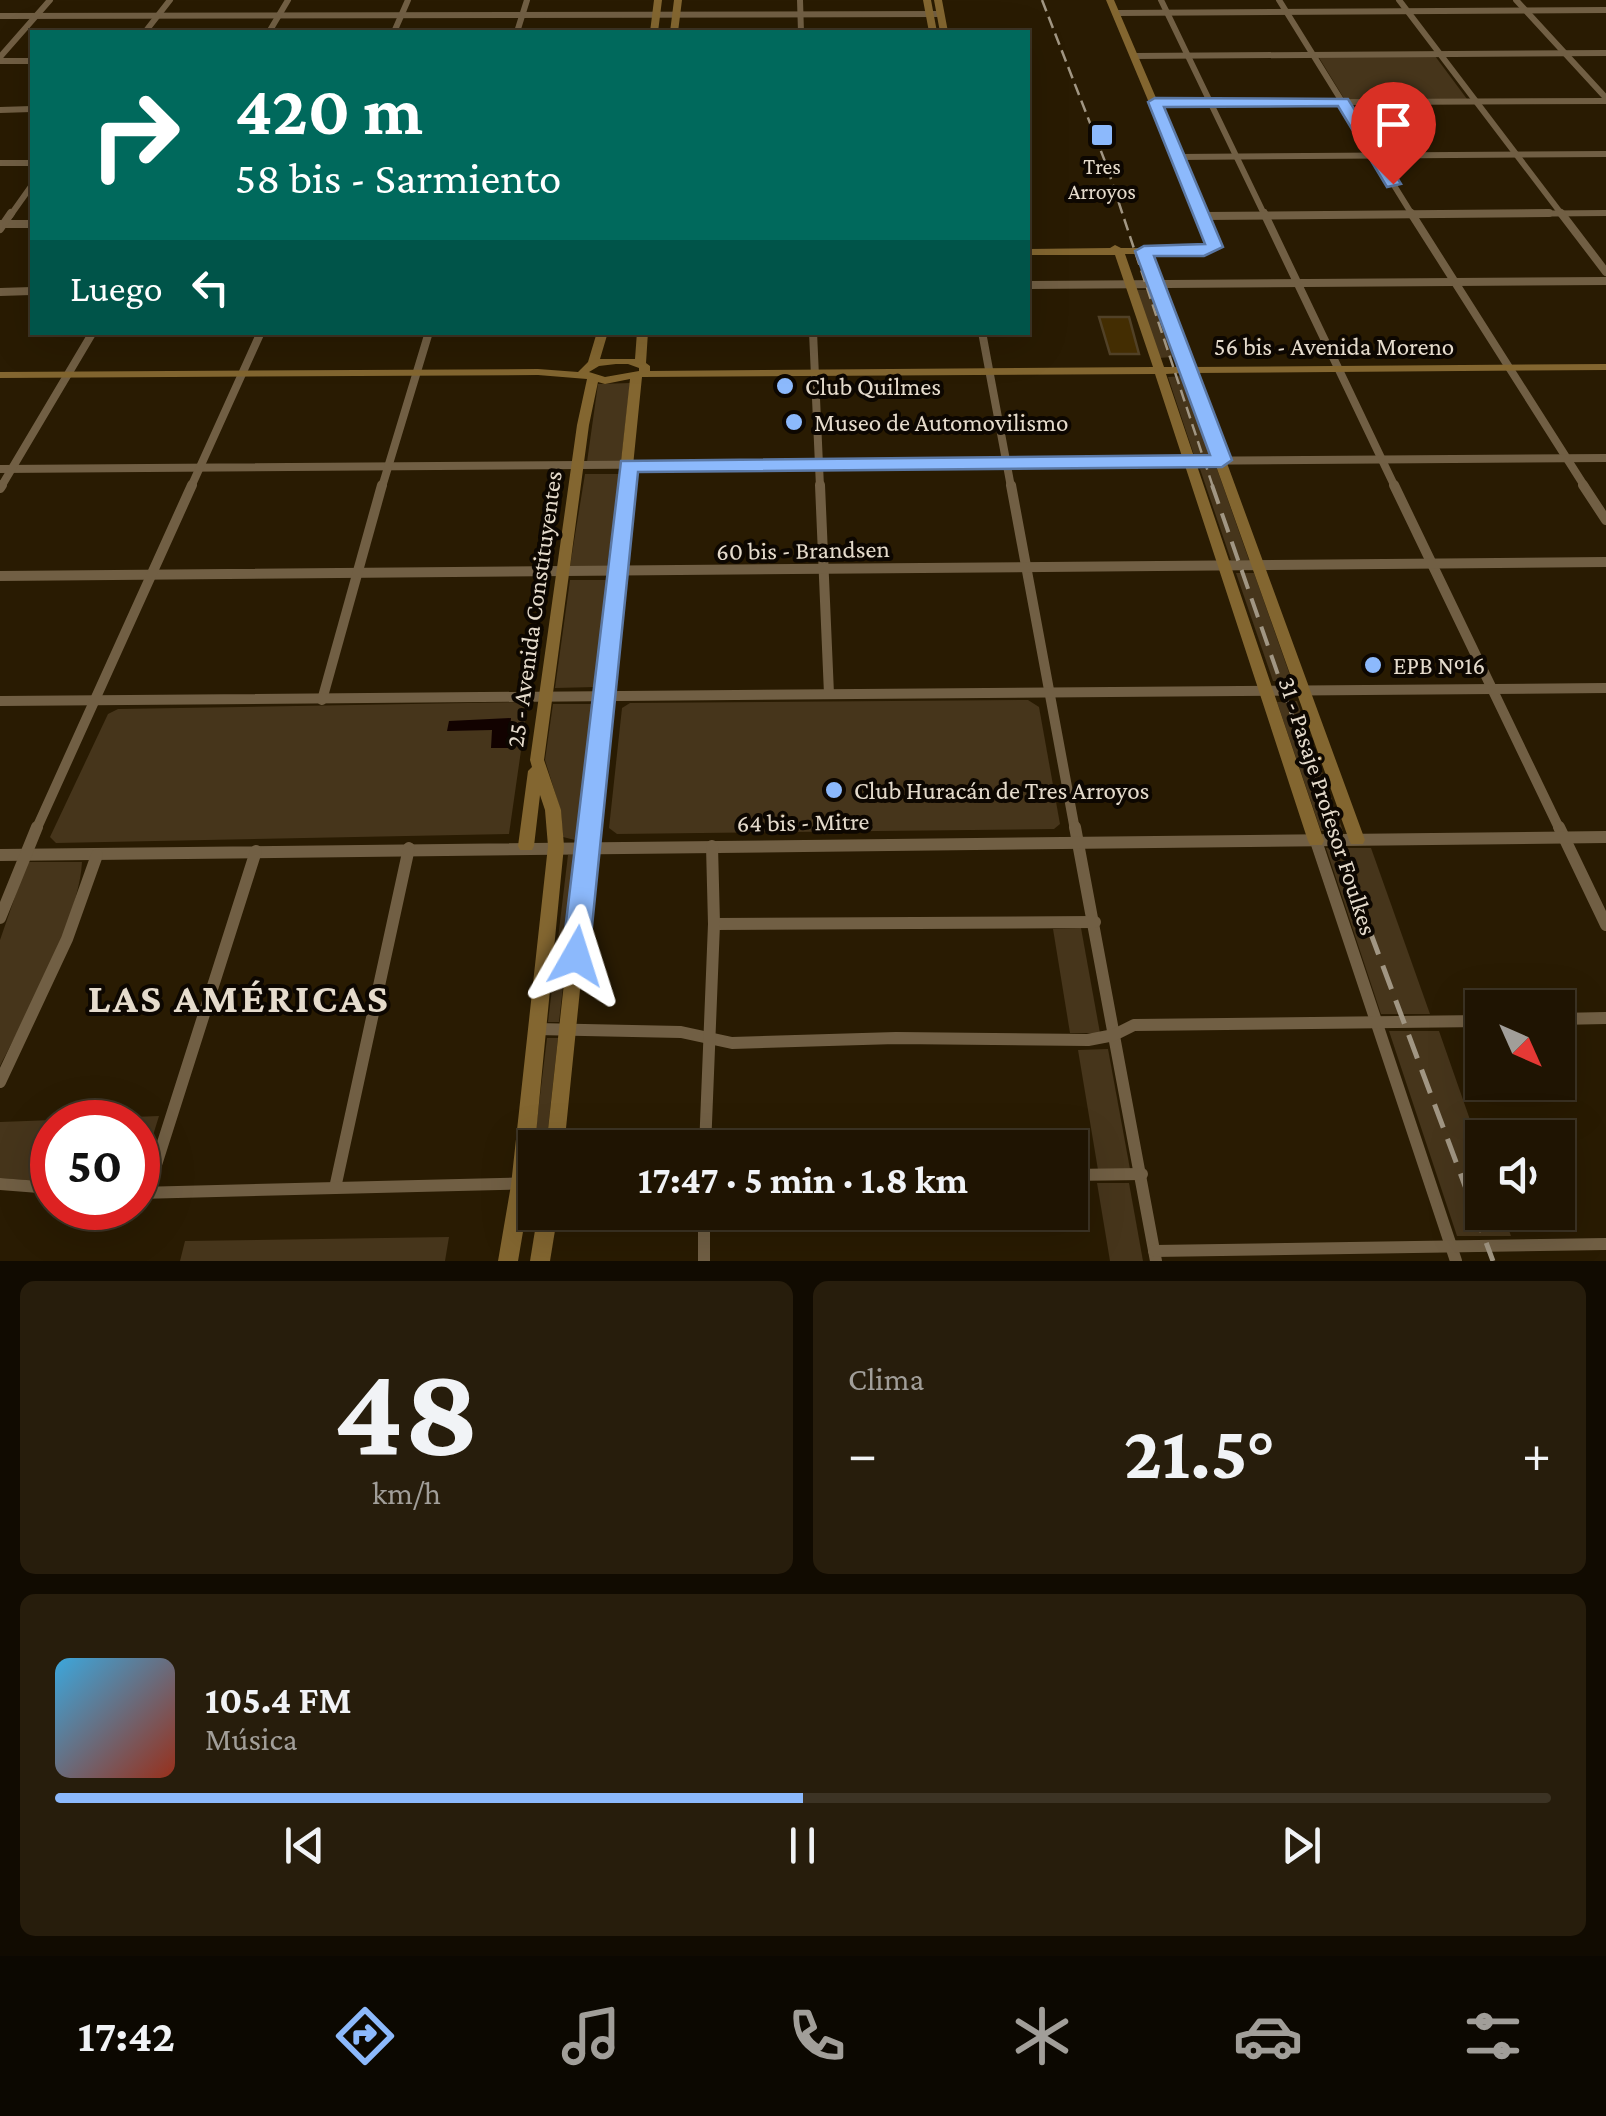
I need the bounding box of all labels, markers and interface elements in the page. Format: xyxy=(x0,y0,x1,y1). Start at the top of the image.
icon: right xyxy=(70,70,200,200)
text: 420 m xyxy=(235,71,423,149)
pin xyxy=(1351,82,1436,185)
icon: arrive xyxy=(1366,97,1421,152)
marker: Tres Arroyos xyxy=(1089,122,1115,148)
text: 58 bis - Sarmiento xyxy=(235,153,561,203)
place label: Tres Arroyos xyxy=(1068,154,1136,204)
icon: left xyxy=(183,260,238,315)
text: Luego xyxy=(70,267,163,309)
street label: 56 bis - Avenida Moreno xyxy=(1214,333,1454,360)
place label: Club Quilmes xyxy=(805,373,941,400)
marker: Club Quilmes xyxy=(774,375,796,397)
place label: Museo de Automovilismo xyxy=(814,409,1068,436)
marker: Museo de Automovilismo xyxy=(783,411,805,433)
street label: 25 - Avenida Constituyentes xyxy=(501,469,568,749)
street label: 60 bis - Brandsen xyxy=(716,535,890,565)
place label: EPB Nº16 xyxy=(1393,652,1485,679)
marker: EPB Nº16 xyxy=(1362,654,1384,676)
street label: 31 - Pasaje Profesor Foulkes xyxy=(1273,674,1382,939)
place label: Club Huracán de Tres Arroyos xyxy=(854,777,1149,805)
marker: Club Huracán de Tres Arroyos xyxy=(823,779,845,801)
street label: 64 bis - Mitre xyxy=(736,807,870,837)
position arrow xyxy=(524,904,628,1008)
district label: LAS AMÉRICAS xyxy=(88,974,390,1021)
north arrow xyxy=(1465,990,1575,1100)
map controls xyxy=(1465,990,1575,1230)
speed limit sign: 50 xyxy=(30,1100,160,1230)
button: sound xyxy=(1465,1120,1575,1230)
text: 17:47 · 5 min · 1.8 km xyxy=(638,1159,968,1201)
text: 48 xyxy=(334,1337,479,1482)
text: Clima xyxy=(848,1361,924,1397)
text: 21.5° xyxy=(1124,1411,1275,1494)
text: − xyxy=(848,1423,877,1484)
text: + xyxy=(1522,1423,1551,1484)
text: km/h xyxy=(372,1475,441,1511)
text: 105.4 FM xyxy=(205,1679,352,1721)
text: Música xyxy=(205,1721,298,1757)
icon: previous xyxy=(277,1818,332,1873)
icon: pause xyxy=(775,1818,830,1873)
icon: next xyxy=(1274,1818,1329,1873)
icon: directions xyxy=(330,2001,400,2071)
icon: music xyxy=(556,2001,626,2071)
icon: phone xyxy=(782,2001,852,2071)
icon: climate xyxy=(1007,2001,1077,2071)
icon: car xyxy=(1233,2001,1303,2071)
icon: filters xyxy=(1458,2001,1528,2071)
text: 17:42 xyxy=(78,2011,175,2061)

